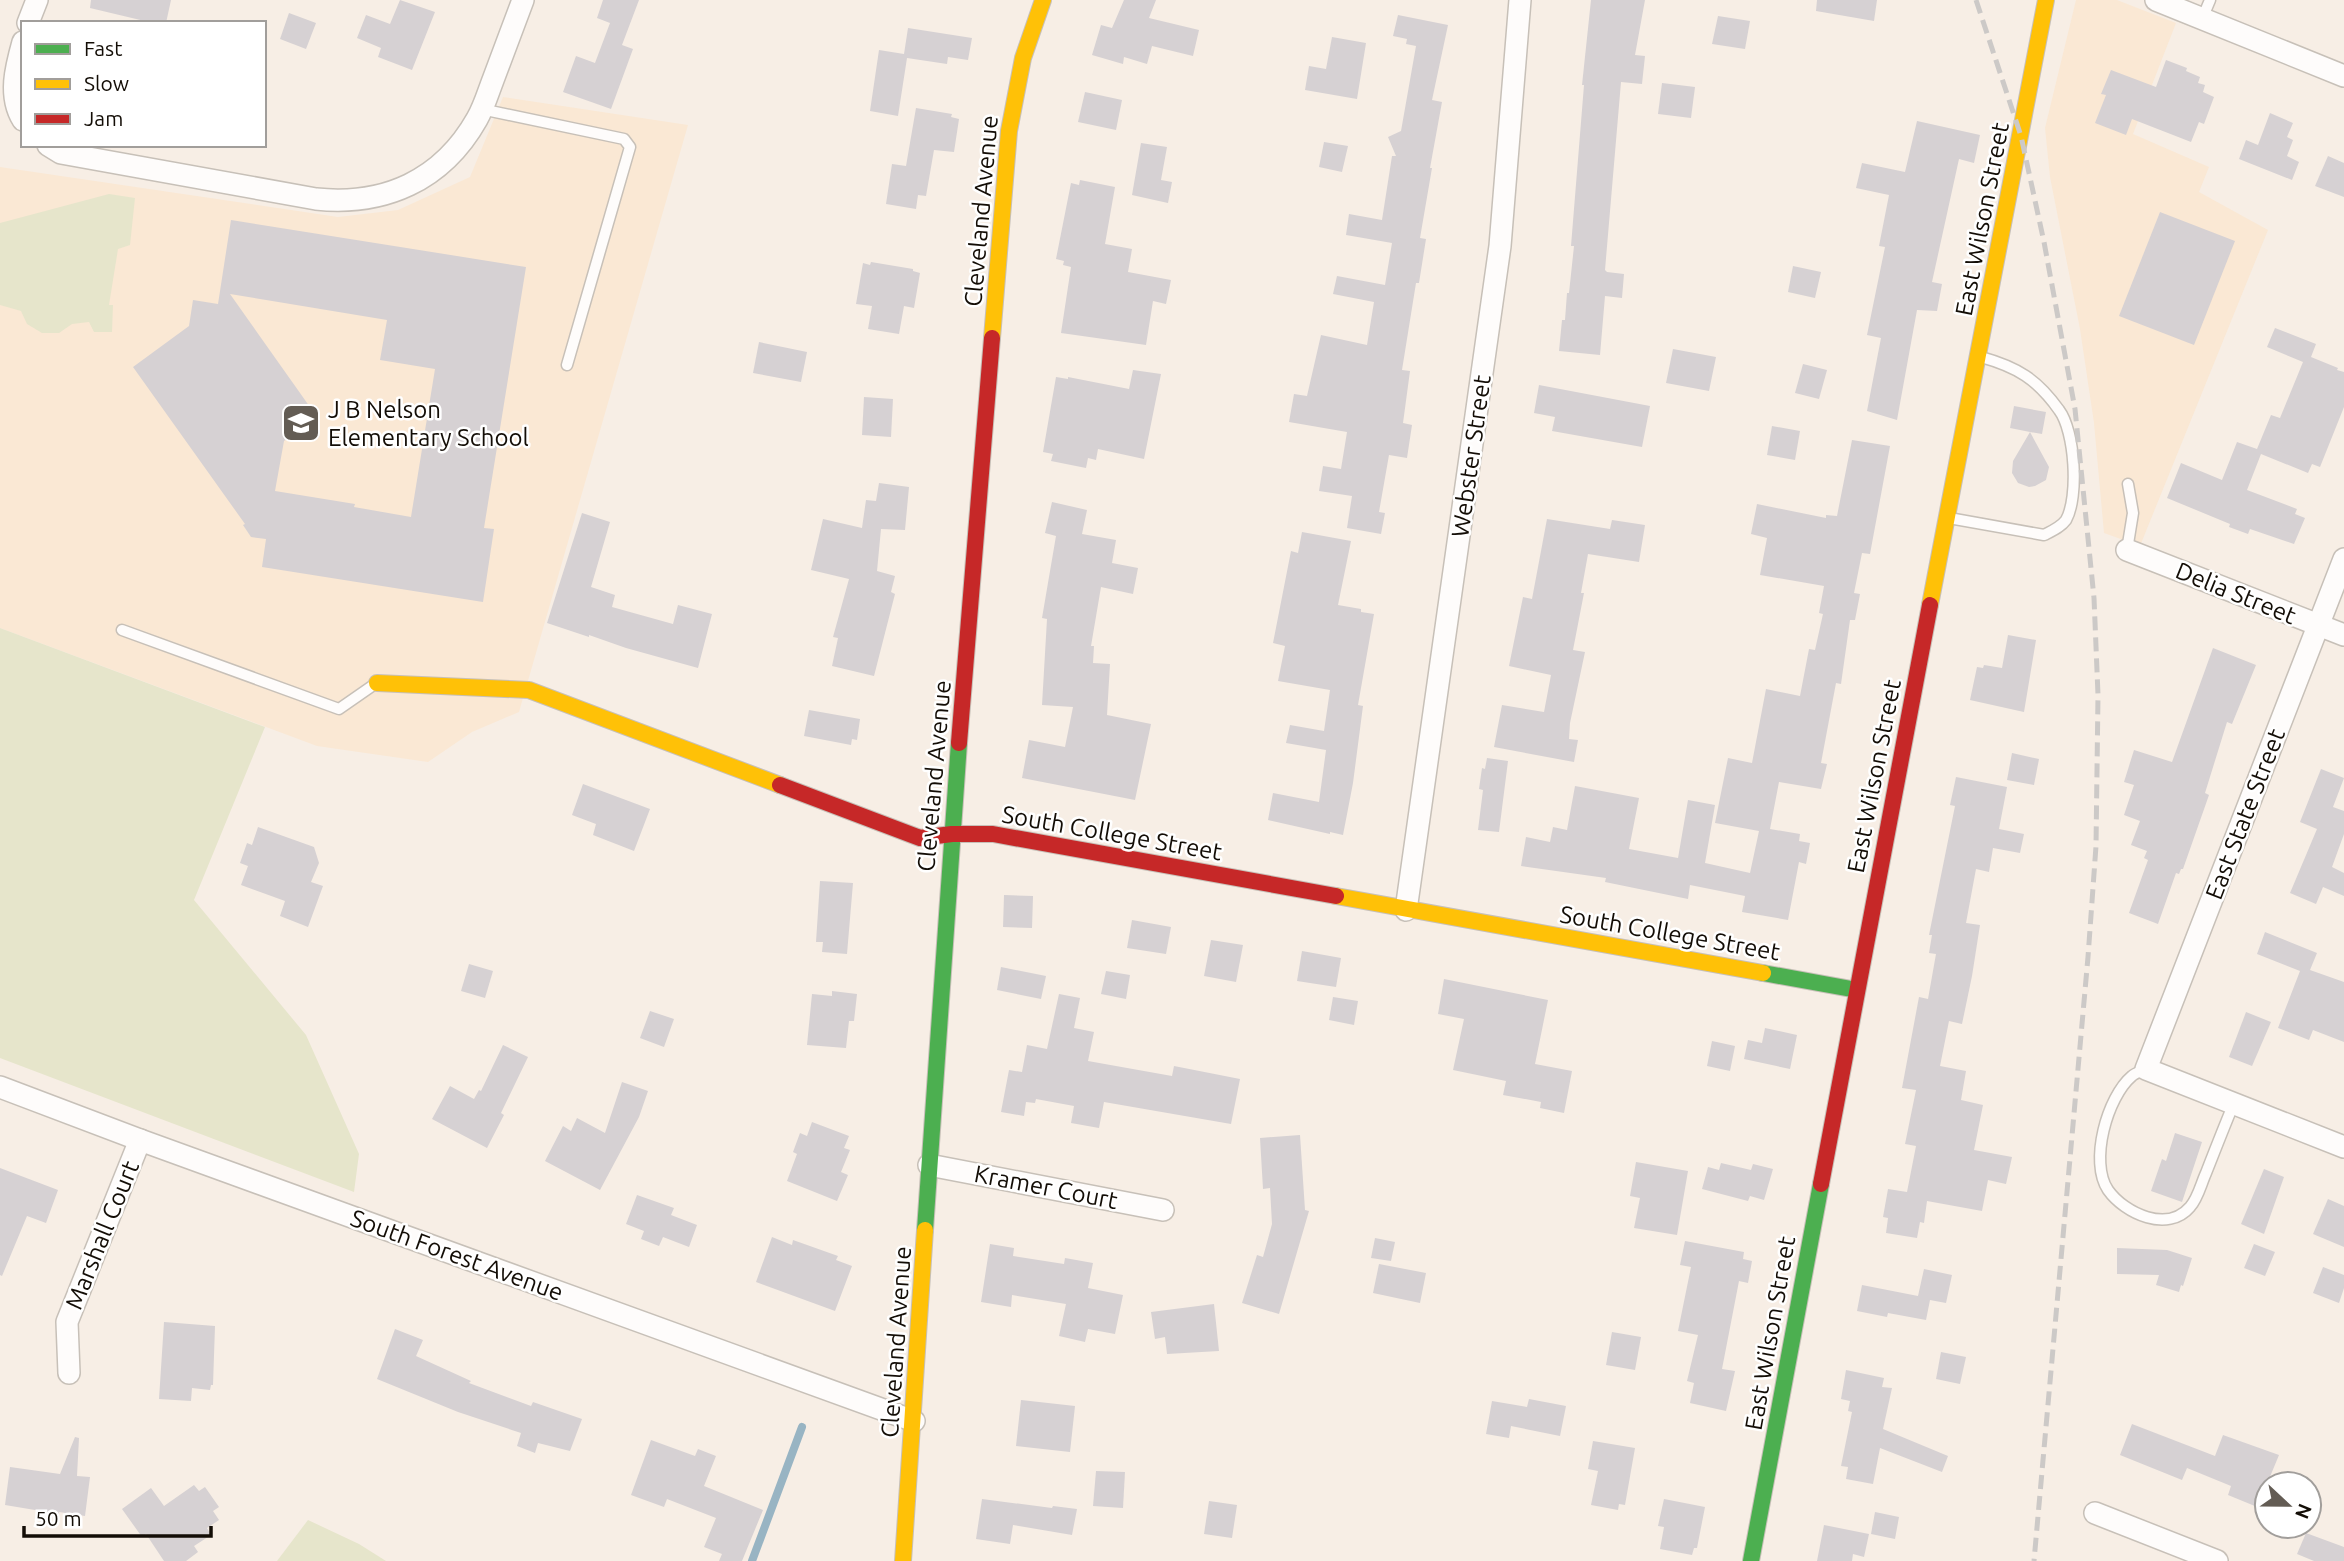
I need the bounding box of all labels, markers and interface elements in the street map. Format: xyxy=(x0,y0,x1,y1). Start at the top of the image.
legend xyxy=(21,21,266,147)
text: Fast xyxy=(84,36,122,60)
text: Slow xyxy=(84,71,129,95)
text: Jam xyxy=(84,106,123,130)
street label: Cleveland Avenue xyxy=(959,114,1003,308)
street label: East Wilson Street xyxy=(1950,119,2014,318)
street label: Webster Street xyxy=(1446,372,1496,539)
place label: J B Nelson Elementary School xyxy=(328,396,529,451)
school or university icon: J B Nelson Elementary School xyxy=(280,402,322,444)
street label: Delia Street xyxy=(2172,557,2301,630)
street label: East Wilson Street xyxy=(1842,676,1906,875)
street label: Cleveland Avenue xyxy=(912,679,956,873)
street label: East State Street xyxy=(2200,724,2290,903)
street label: South College Street xyxy=(1000,800,1225,866)
street label: South College Street xyxy=(1558,900,1783,966)
street label: Marshall Court xyxy=(60,1156,144,1313)
street label: Kramer Court xyxy=(972,1160,1121,1214)
street label: South Forest Avenue xyxy=(347,1204,567,1306)
street label: East Wilson Street xyxy=(1740,1233,1800,1432)
street label: Cleveland Avenue xyxy=(876,1245,916,1439)
north arrow xyxy=(2253,1470,2323,1540)
scale bar xyxy=(24,1494,212,1538)
text: N xyxy=(2291,1501,2317,1522)
text: 50 m xyxy=(35,1506,82,1530)

